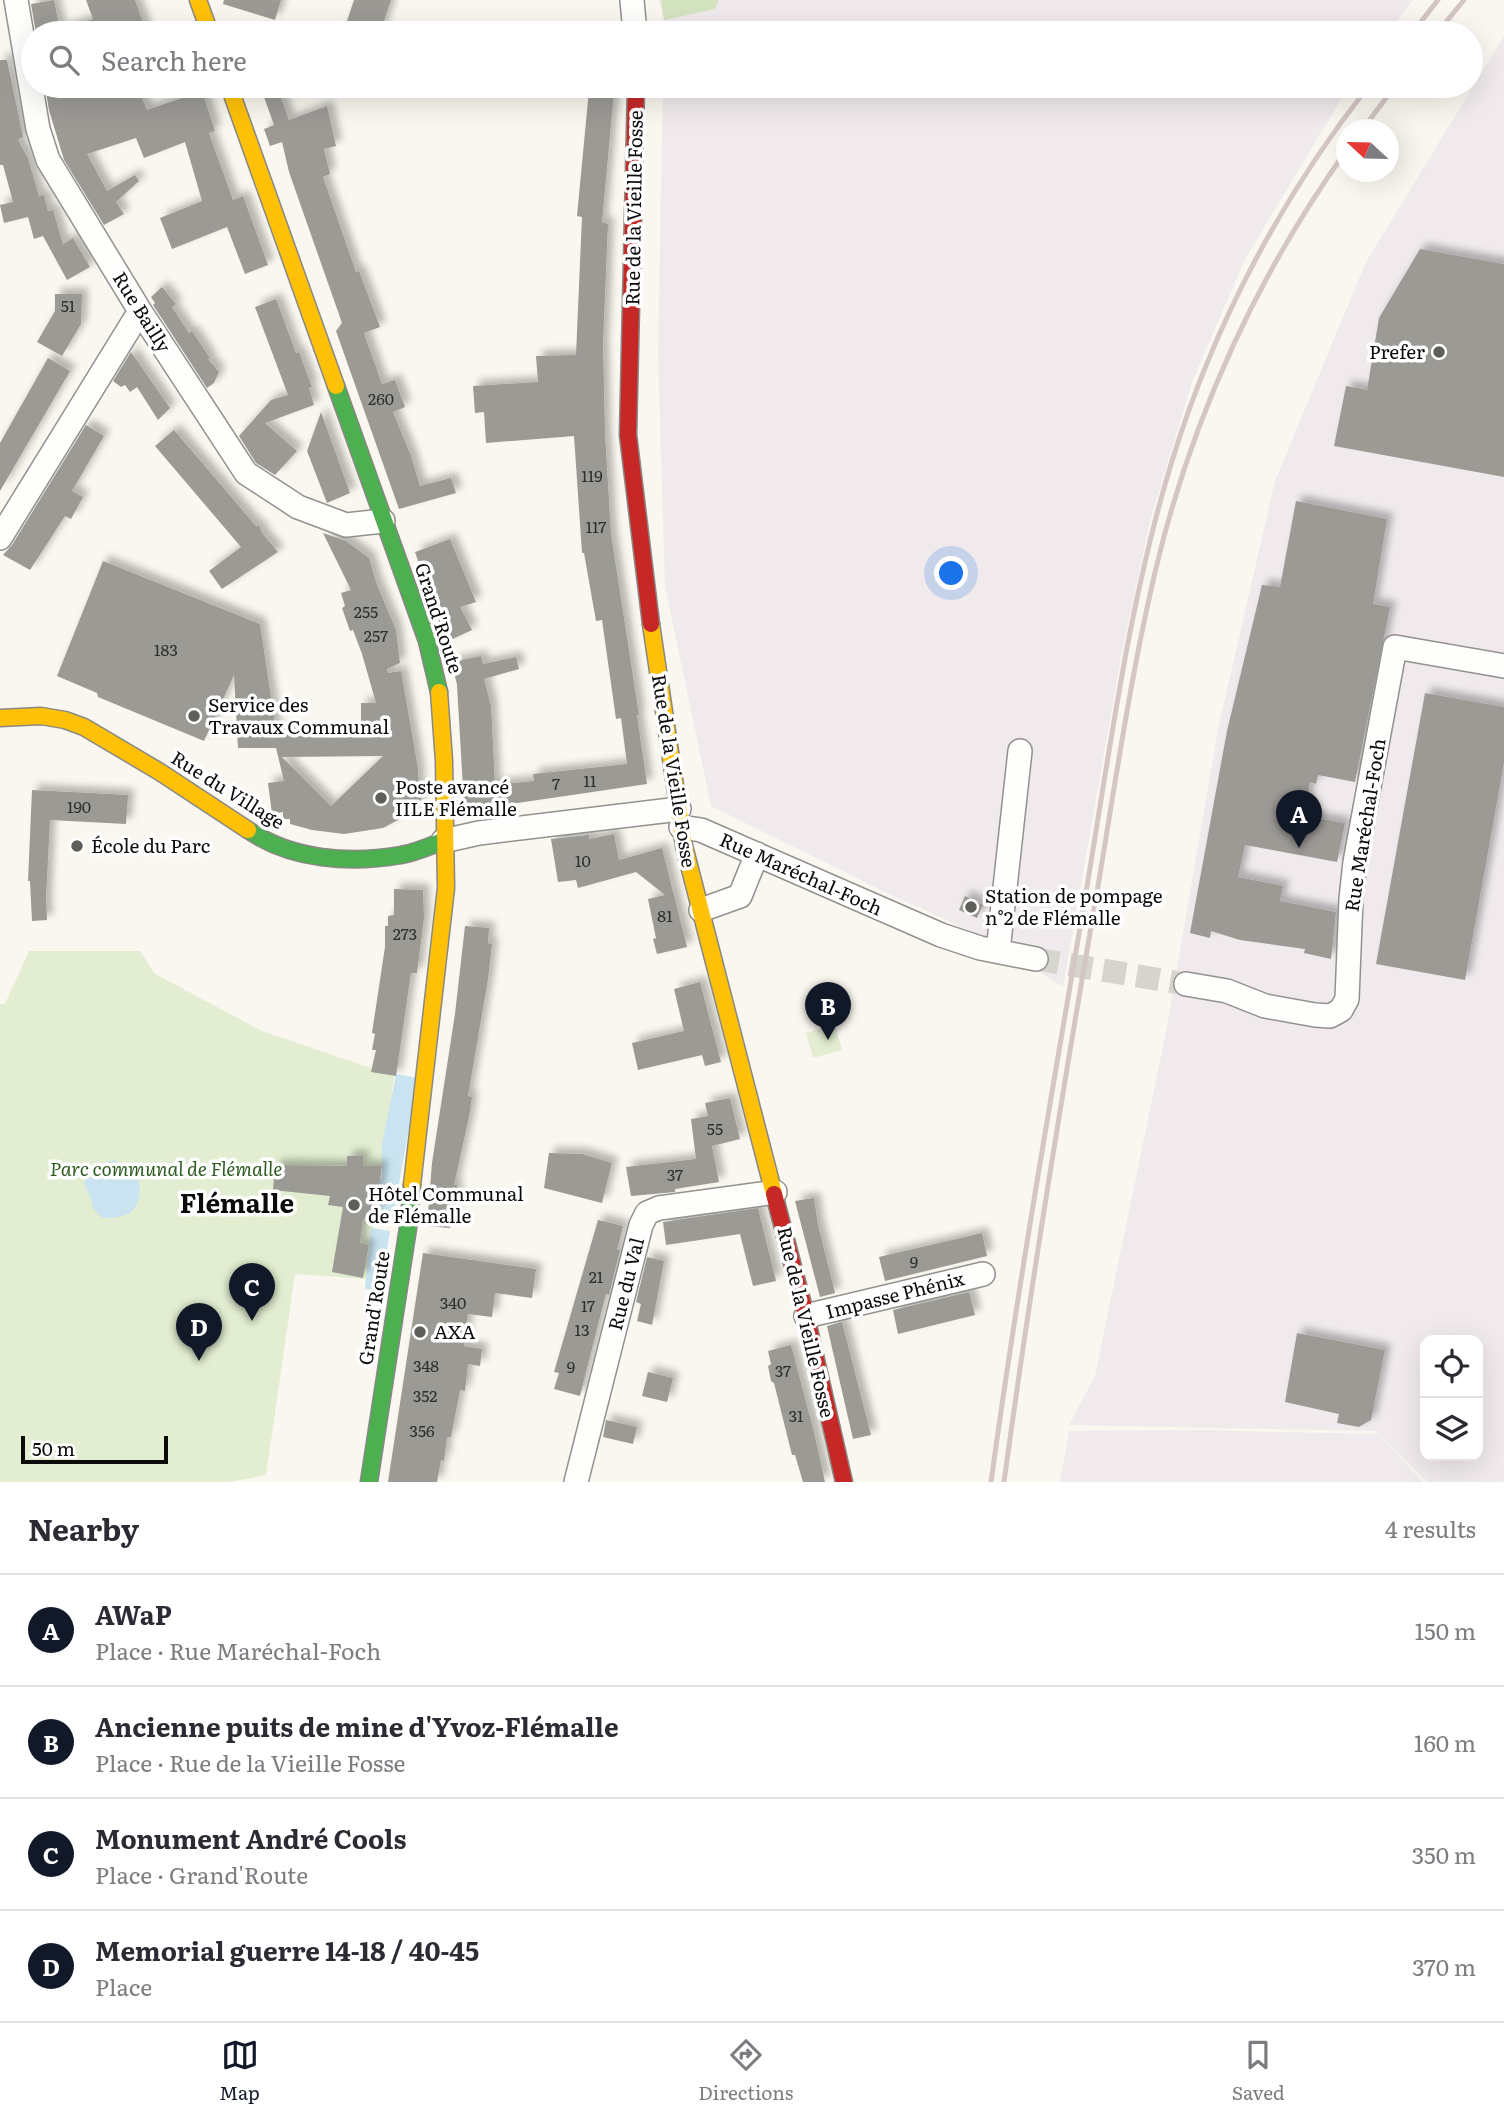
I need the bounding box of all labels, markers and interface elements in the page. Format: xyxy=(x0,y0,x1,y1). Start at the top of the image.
search box xyxy=(21,21,1483,98)
text: Search here xyxy=(101,40,247,79)
icon: search xyxy=(45,41,83,79)
street label: Rue de la Vieille Fosse xyxy=(617,110,649,306)
north arrow xyxy=(1336,119,1399,182)
street label: Rue Bailly xyxy=(107,266,179,357)
house number: 51 xyxy=(61,293,76,317)
place label: Prefer xyxy=(1369,337,1425,365)
marker: Prefer xyxy=(1431,344,1447,360)
house number: 260 xyxy=(368,386,394,410)
house number: 119 xyxy=(581,463,603,487)
house number: 117 xyxy=(586,514,606,538)
your location xyxy=(934,556,968,590)
street label: Grand'Route xyxy=(409,559,471,677)
house number: 255 xyxy=(354,599,378,623)
house number: 257 xyxy=(364,623,388,647)
house number: 183 xyxy=(154,637,178,661)
street label: Rue de la Vieille Fosse xyxy=(646,672,704,870)
place label: Service des Travaux Communal xyxy=(208,690,389,740)
marker: Service des Travaux Communal xyxy=(186,708,202,724)
street label: Rue Maréchal-Foch xyxy=(1336,736,1392,914)
street label: Rue du Village xyxy=(166,743,291,835)
house number: 11 xyxy=(583,768,597,792)
house number: 7 xyxy=(552,771,560,795)
place label: Poste avancé IILE Flémalle xyxy=(395,772,517,822)
marker: Poste avancé IILE Flémalle xyxy=(373,790,389,806)
pin: A xyxy=(1276,790,1322,848)
house number: 190 xyxy=(67,794,91,818)
street label: Rue Maréchal-Foch xyxy=(716,825,887,922)
place label: École du Parc xyxy=(91,831,210,859)
marker: École du Parc xyxy=(69,838,85,854)
house number: 10 xyxy=(575,848,591,872)
place label: Station de pompage n°2 de Flémalle xyxy=(985,881,1163,931)
marker: Station de pompage n°2 de Flémalle xyxy=(963,899,979,915)
house number: 81 xyxy=(657,903,673,927)
house number: 273 xyxy=(393,921,417,945)
pin: B xyxy=(805,982,851,1040)
house number: 55 xyxy=(707,1116,723,1140)
park label: Parc communal de Flémalle xyxy=(50,1154,282,1182)
house number: 37 xyxy=(667,1162,683,1186)
place label: Hôtel Communal de Flémalle xyxy=(368,1179,524,1229)
district label: Flémalle xyxy=(180,1182,294,1221)
marker: Hôtel Communal de Flémalle xyxy=(346,1197,362,1213)
street label: Rue de la Vieille Fosse xyxy=(771,1223,843,1420)
street label: Rue du Val xyxy=(600,1234,650,1333)
street label: Grand'Route xyxy=(350,1249,396,1367)
house number: 9 xyxy=(910,1249,918,1273)
pin: C xyxy=(229,1263,275,1321)
street label: Impasse Phénix xyxy=(823,1263,967,1325)
house number: 21 xyxy=(589,1264,604,1288)
house number: 340 xyxy=(440,1290,466,1314)
house number: 17 xyxy=(581,1293,595,1317)
pin: D xyxy=(176,1303,222,1361)
place label: AXA xyxy=(434,1317,475,1345)
house number: 13 xyxy=(574,1317,590,1341)
marker: AXA xyxy=(412,1324,428,1340)
map controls xyxy=(1420,1335,1483,1461)
button: locate xyxy=(1420,1335,1483,1398)
house number: 348 xyxy=(413,1353,439,1377)
house number: 9 xyxy=(567,1354,575,1378)
house number: 37 xyxy=(775,1358,791,1382)
house number: 352 xyxy=(413,1383,437,1407)
button: layers xyxy=(1420,1398,1483,1461)
house number: 31 xyxy=(788,1403,804,1427)
house number: 356 xyxy=(409,1418,435,1442)
scale bar xyxy=(21,1433,168,1465)
text: 50 m xyxy=(32,1434,75,1462)
text: Nearby xyxy=(28,1506,139,1550)
text: 4 results xyxy=(1385,1511,1476,1545)
text: AWaP xyxy=(95,1594,172,1633)
text: A xyxy=(42,1613,60,1647)
text: 150 m xyxy=(1415,1613,1476,1647)
text: Place · Rue Maréchal-Foch xyxy=(95,1633,381,1667)
text: Ancienne puits de mine d'Yvoz-Flémalle xyxy=(95,1706,619,1745)
text: B xyxy=(43,1725,59,1759)
text: 160 m xyxy=(1414,1725,1476,1759)
text: Place · Rue de la Vieille Fosse xyxy=(95,1745,406,1779)
text: Monument André Cools xyxy=(95,1818,406,1857)
text: C xyxy=(43,1837,59,1871)
text: 350 m xyxy=(1412,1837,1476,1871)
text: Place · Grand'Route xyxy=(95,1857,308,1891)
text: Memorial guerre 14-18 / 40-45 xyxy=(95,1930,479,1969)
text: D xyxy=(42,1949,60,1983)
text: 370 m xyxy=(1412,1949,1476,1983)
text: Place xyxy=(95,1969,152,2003)
tab: Map xyxy=(219,2036,260,2106)
tab: Directions xyxy=(698,2036,793,2106)
tab: Saved xyxy=(1232,2036,1285,2106)

